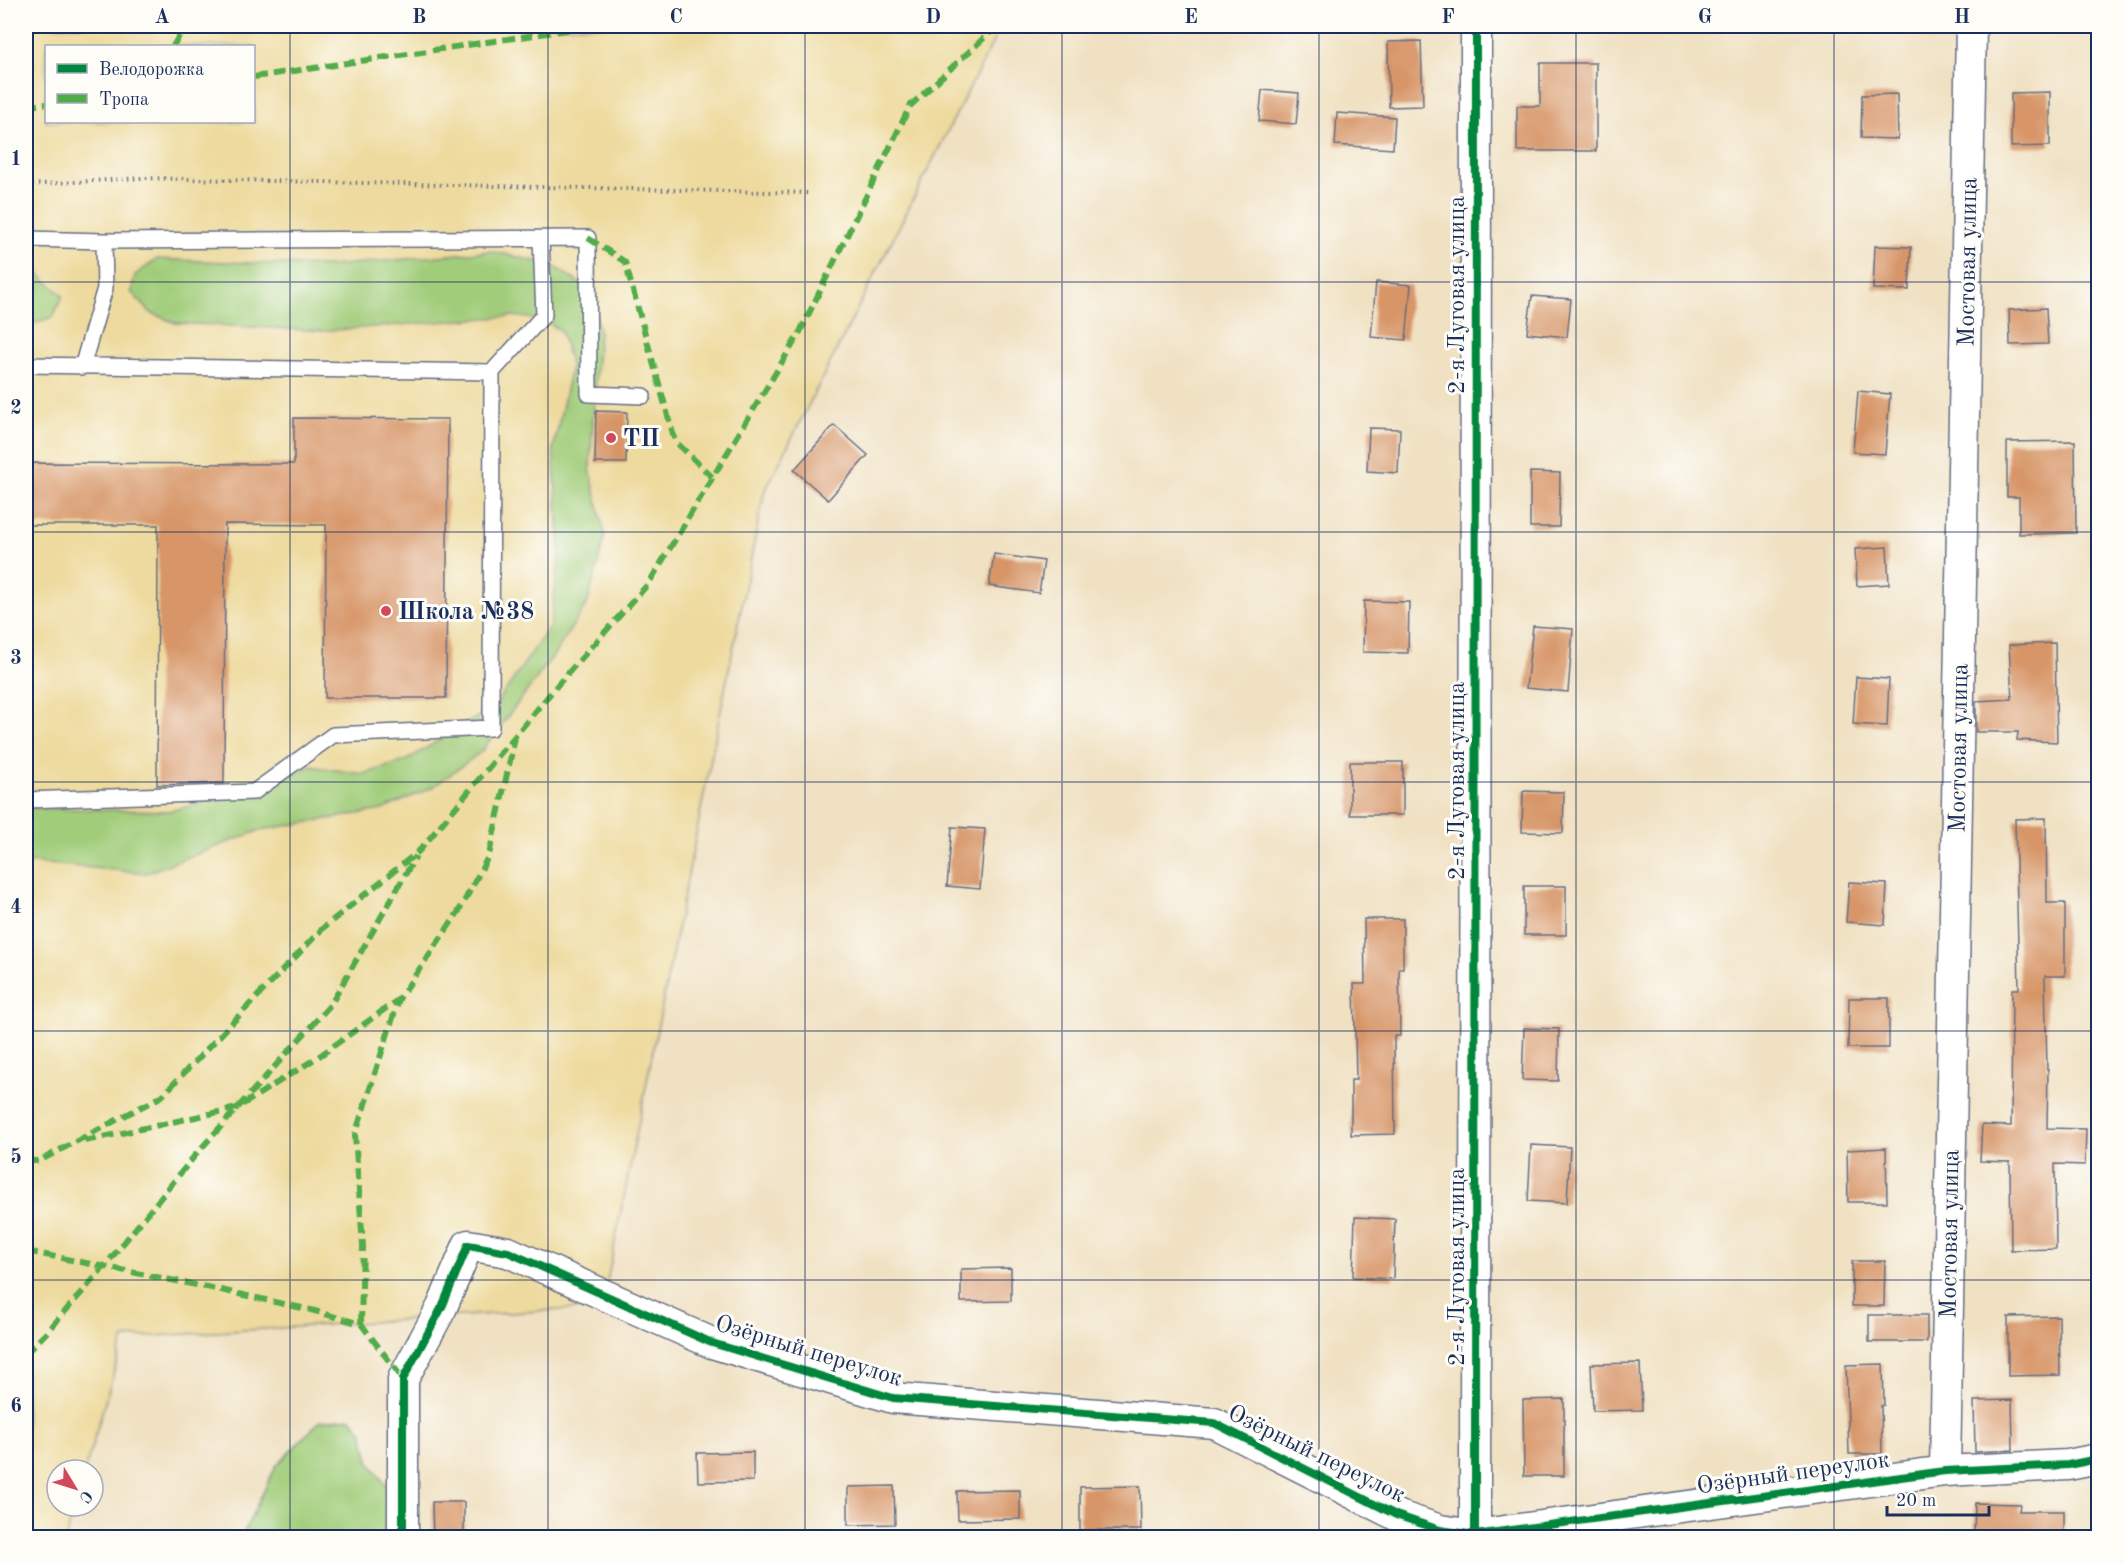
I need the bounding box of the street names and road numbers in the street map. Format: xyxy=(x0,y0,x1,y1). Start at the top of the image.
street label: Мостовая улица xyxy=(1956,177,1982,347)
street label: 2-я Луговая улица xyxy=(1446,196,1470,394)
street label: Мостовая улица xyxy=(1947,663,1973,833)
street label: 2-я Луговая улица xyxy=(1446,682,1470,880)
street label: Мостовая улица xyxy=(1938,1149,1964,1319)
street label: 2-я Луговая улица xyxy=(1446,1168,1470,1366)
street label: Озёрный переулок xyxy=(712,1312,905,1392)
street label: Озёрный переулок xyxy=(1223,1401,1409,1508)
street label: Озёрный переулок xyxy=(1695,1449,1891,1499)

